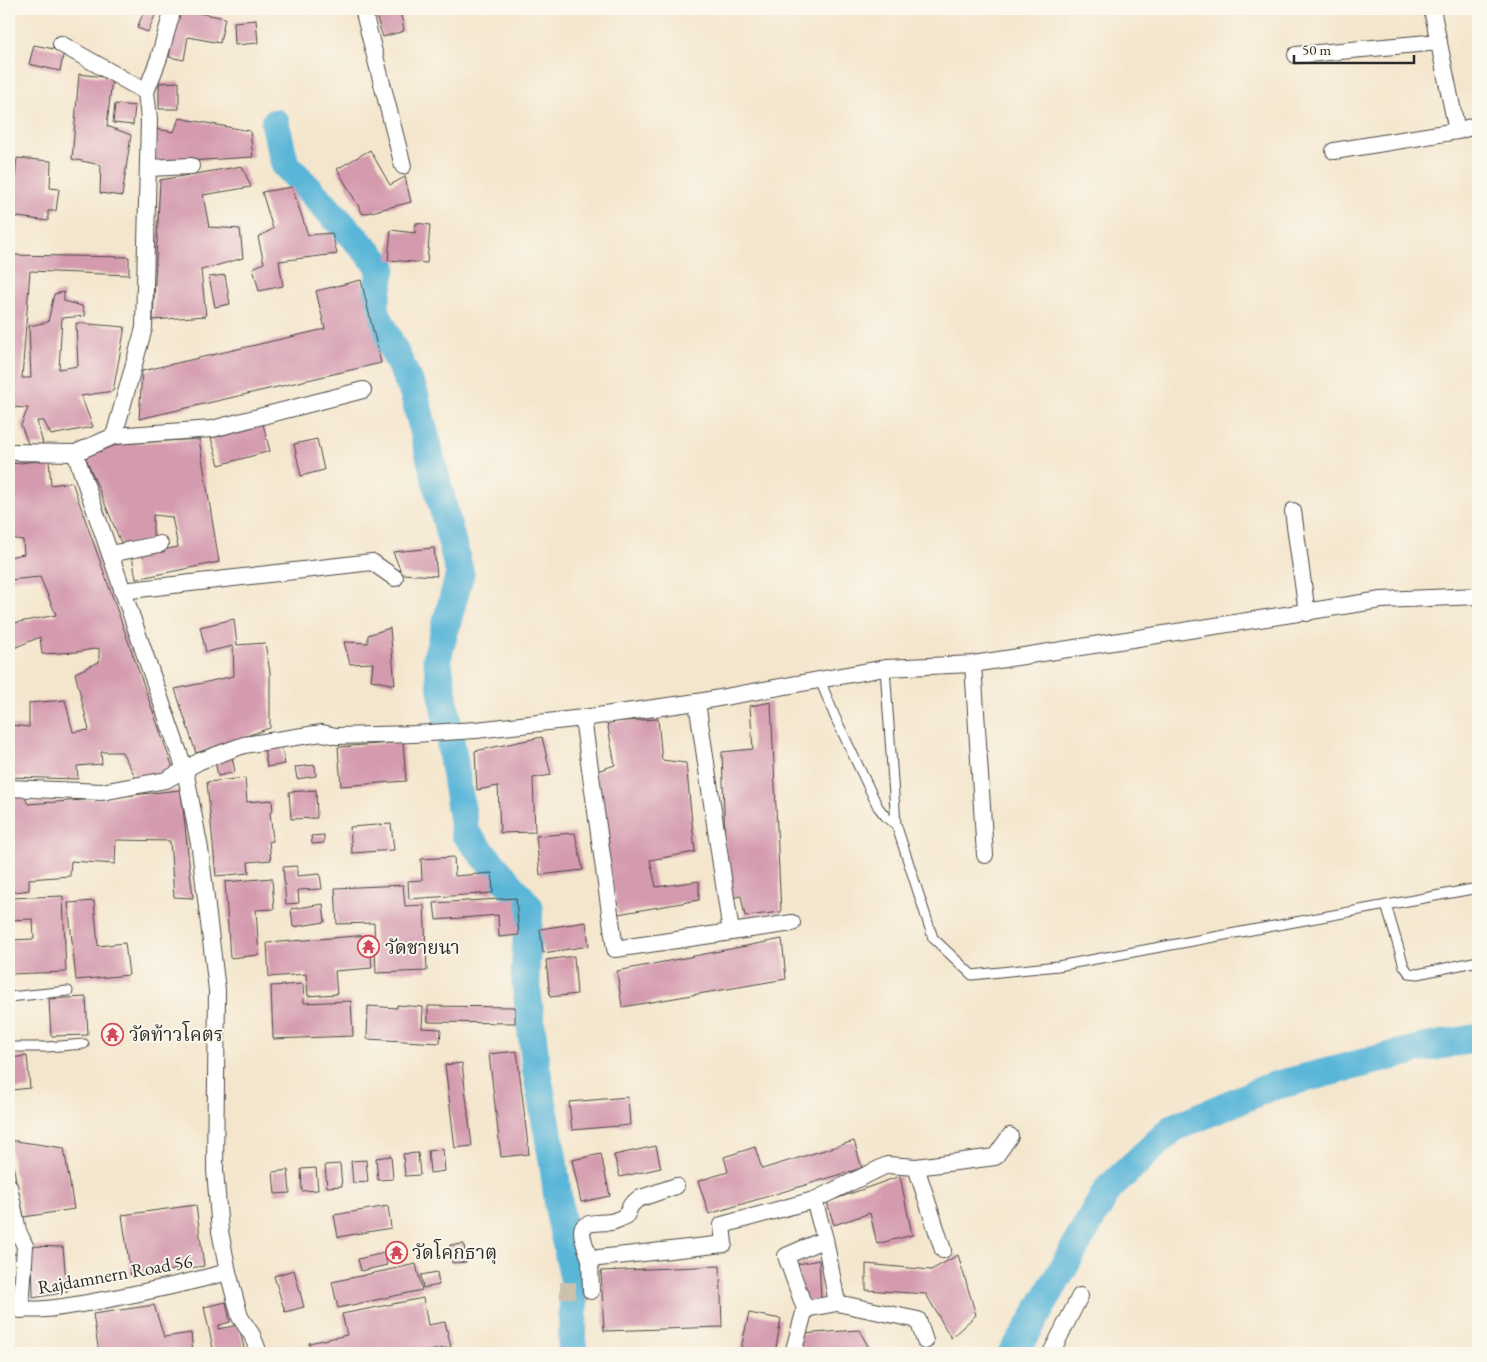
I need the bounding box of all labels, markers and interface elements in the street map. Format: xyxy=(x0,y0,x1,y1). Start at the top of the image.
scale bar xyxy=(1294,32,1414,64)
text: 50 m xyxy=(1302,40,1331,59)
temple icon: วัดชายนา xyxy=(357,935,381,959)
place label: วัดชายนา xyxy=(385,935,460,960)
place label: วัดท้าวโคตร xyxy=(129,1020,223,1047)
temple icon: วัดท้าวโคตร xyxy=(101,1022,125,1046)
place label: วัดโคกธาตุ xyxy=(412,1238,497,1265)
temple icon: วัดโคกธาตุ xyxy=(384,1240,408,1264)
street label: Rajdamnern Road 56 xyxy=(36,1248,194,1300)

